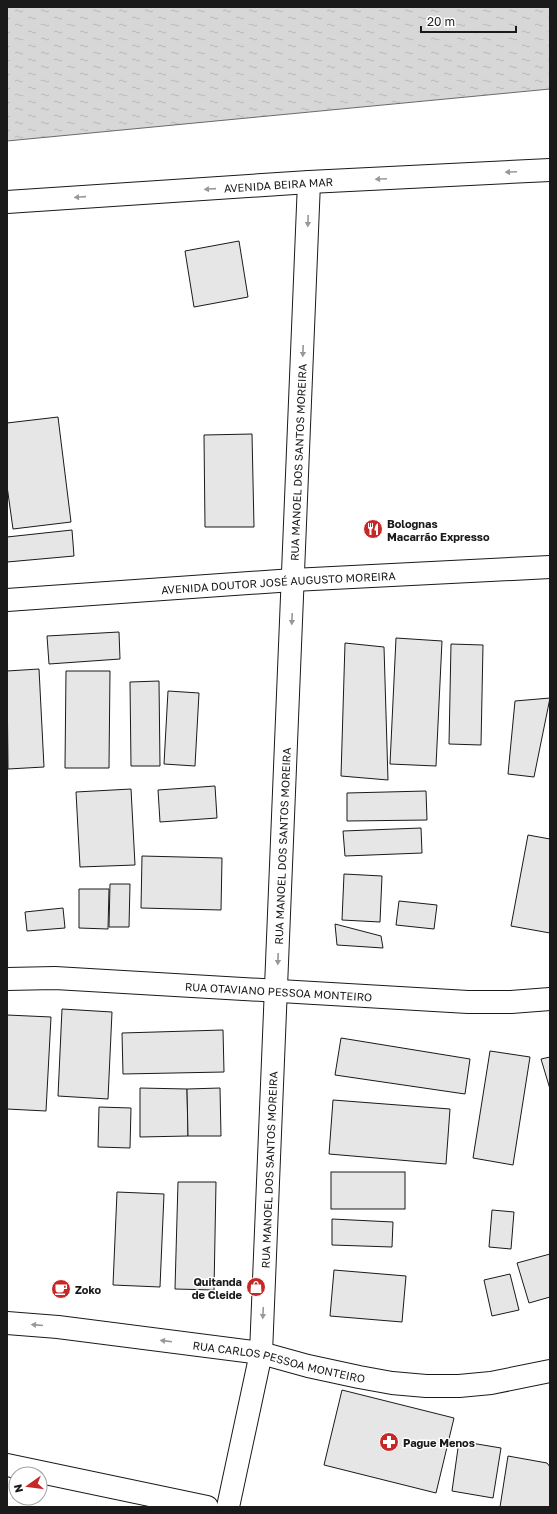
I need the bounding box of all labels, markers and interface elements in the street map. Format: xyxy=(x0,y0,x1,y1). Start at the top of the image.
scale bar xyxy=(421,8,516,34)
text: 20 m xyxy=(427,14,455,29)
one-way arrow xyxy=(504,169,517,175)
street label: AVENIDA BEIRA MAR xyxy=(223,174,333,194)
one-way arrow xyxy=(375,175,387,182)
one-way arrow xyxy=(204,185,216,192)
one-way arrow xyxy=(74,194,86,201)
one-way arrow xyxy=(305,215,311,228)
one-way arrow xyxy=(299,345,306,357)
street label: RUA MANOEL DOS SANTOS MOREIRA xyxy=(287,363,308,561)
place label: Bolognas Macarrão Expresso xyxy=(387,517,490,543)
restaurant icon: Bolognas Macarrão Expresso xyxy=(362,518,384,540)
street label: AVENIDA DOUTOR JOSÉ AUGUSTO MOREIRA xyxy=(161,568,397,596)
one-way arrow xyxy=(288,613,295,625)
street label: RUA MANOEL DOS SANTOS MOREIRA xyxy=(271,746,292,945)
one-way arrow xyxy=(274,953,281,965)
street label: RUA OTAVIANO PESSOA MONTEIRO xyxy=(185,979,373,1003)
street label: RUA MANOEL DOS SANTOS MOREIRA xyxy=(258,1070,279,1268)
place label: Quitanda de Cleide xyxy=(192,1275,242,1301)
shop icon: Quitanda de Cleide xyxy=(245,1276,267,1298)
cafe icon: Zoko xyxy=(50,1278,72,1300)
place label: Zoko xyxy=(75,1283,102,1296)
one-way arrow xyxy=(259,1307,266,1319)
one-way arrow xyxy=(31,1321,44,1328)
one-way arrow xyxy=(160,1338,173,1344)
street label: RUA CARLOS PESSOA MONTEIRO xyxy=(192,1338,366,1384)
pharmacy icon: Pague Menos xyxy=(378,1431,400,1453)
place label: Pague Menos xyxy=(403,1436,475,1449)
north arrow xyxy=(8,1466,48,1506)
text: N xyxy=(10,1483,25,1494)

